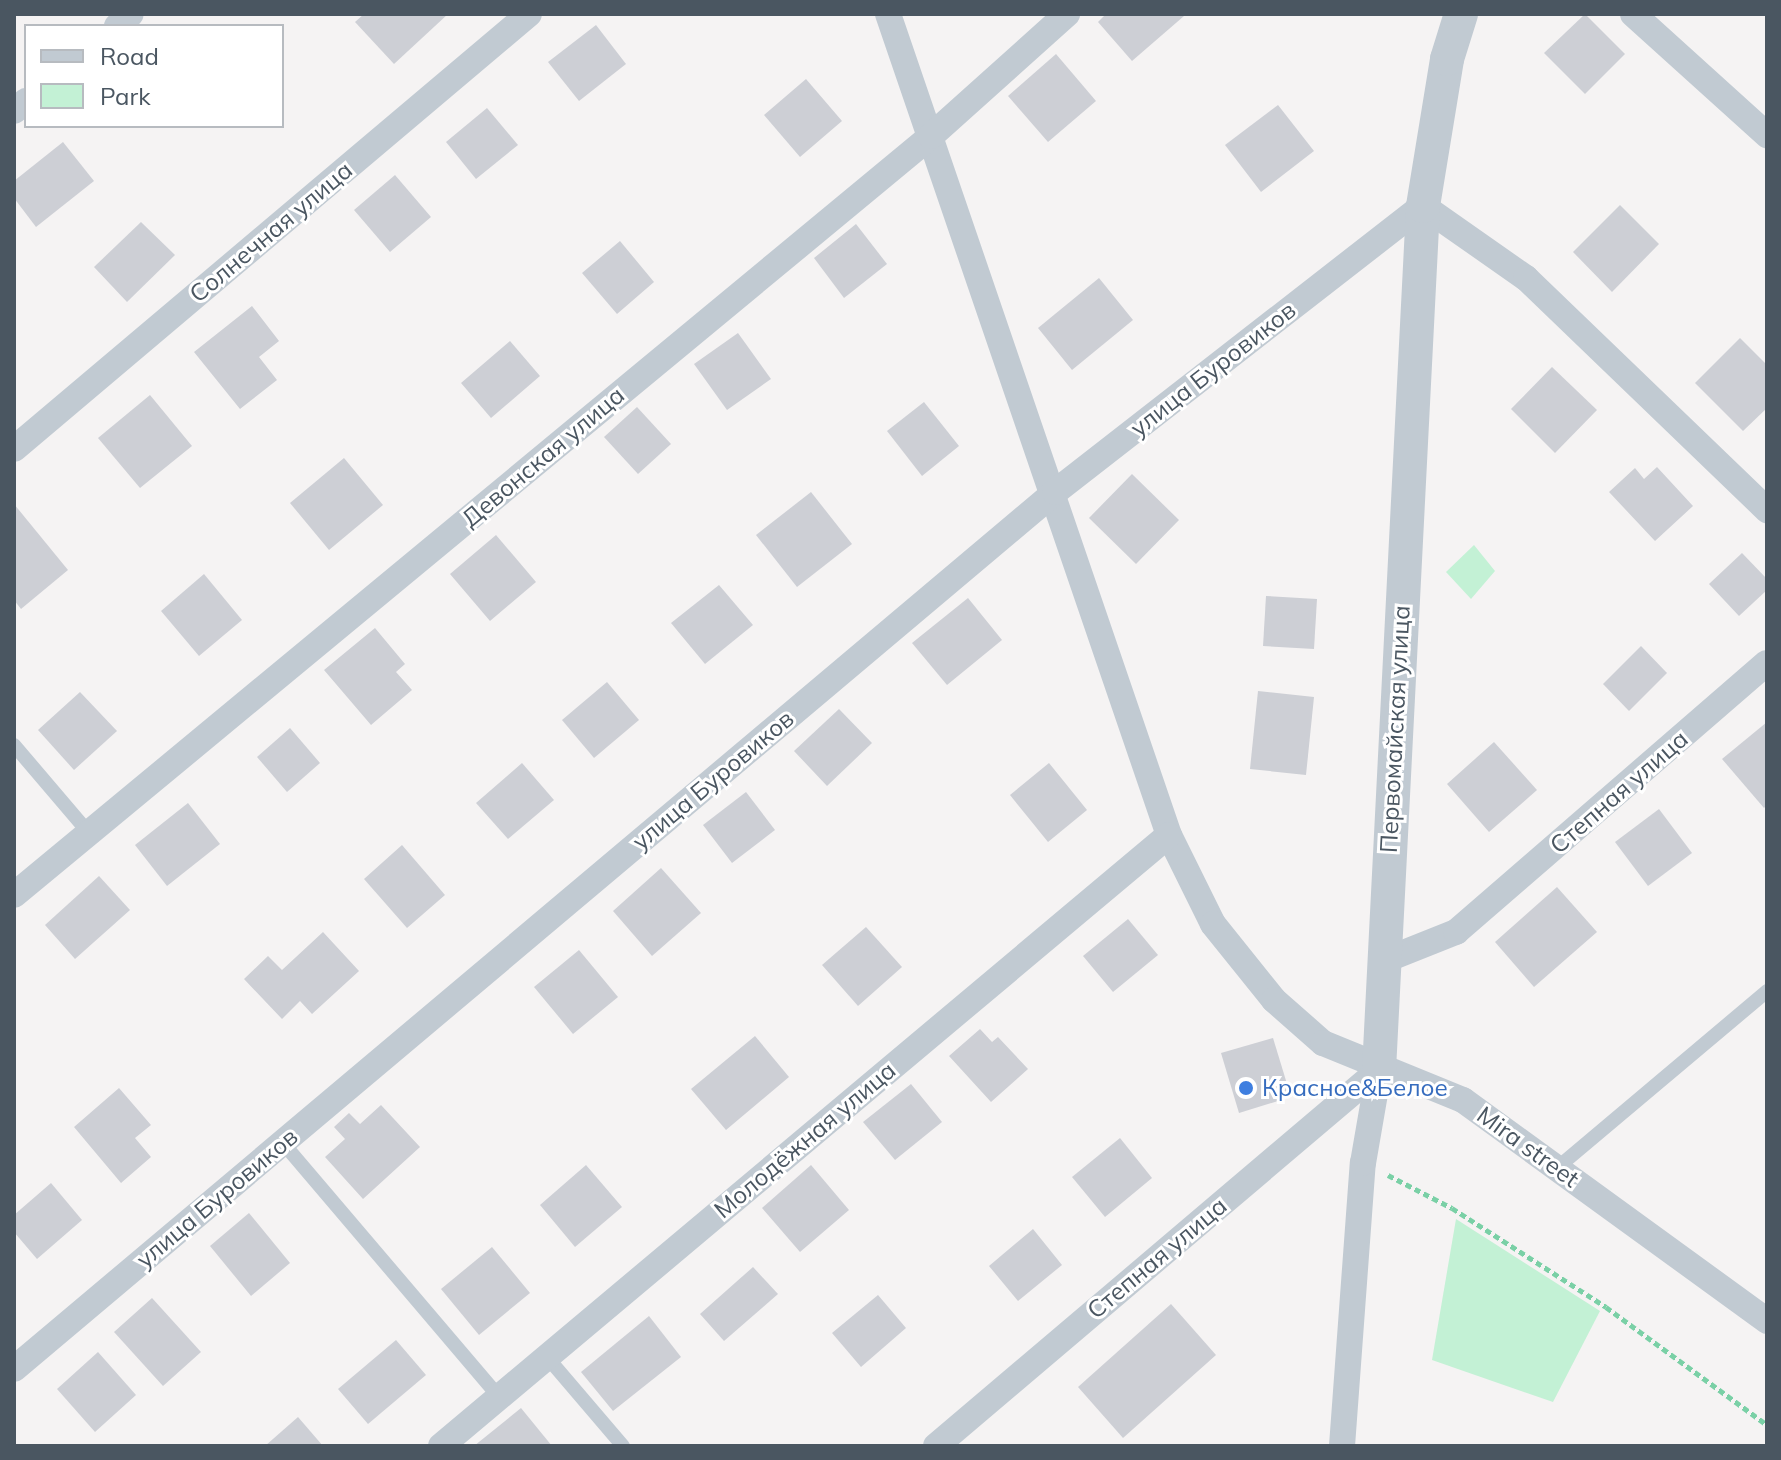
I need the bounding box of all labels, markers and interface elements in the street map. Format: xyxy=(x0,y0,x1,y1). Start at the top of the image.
legend xyxy=(24,24,284,128)
text: Road xyxy=(100,41,159,71)
text: Park xyxy=(100,81,151,111)
street label: Солнечная улица xyxy=(184,156,358,308)
street label: улица Буровиков xyxy=(1125,295,1301,443)
street label: Девонская улица xyxy=(456,381,630,533)
street label: Первомайская улица xyxy=(1374,605,1416,853)
street label: улица Буровиков xyxy=(626,704,800,856)
street label: Степная улица xyxy=(1544,724,1694,860)
street label: Молодёжная улица xyxy=(708,1056,902,1224)
place label: Красное&Белое xyxy=(1262,1074,1448,1102)
marker: Красное&Белое xyxy=(1237,1079,1255,1097)
street label: Mira street xyxy=(1471,1100,1585,1194)
street label: улица Буровиков xyxy=(130,1122,304,1274)
street label: Степная улица xyxy=(1081,1191,1233,1325)

